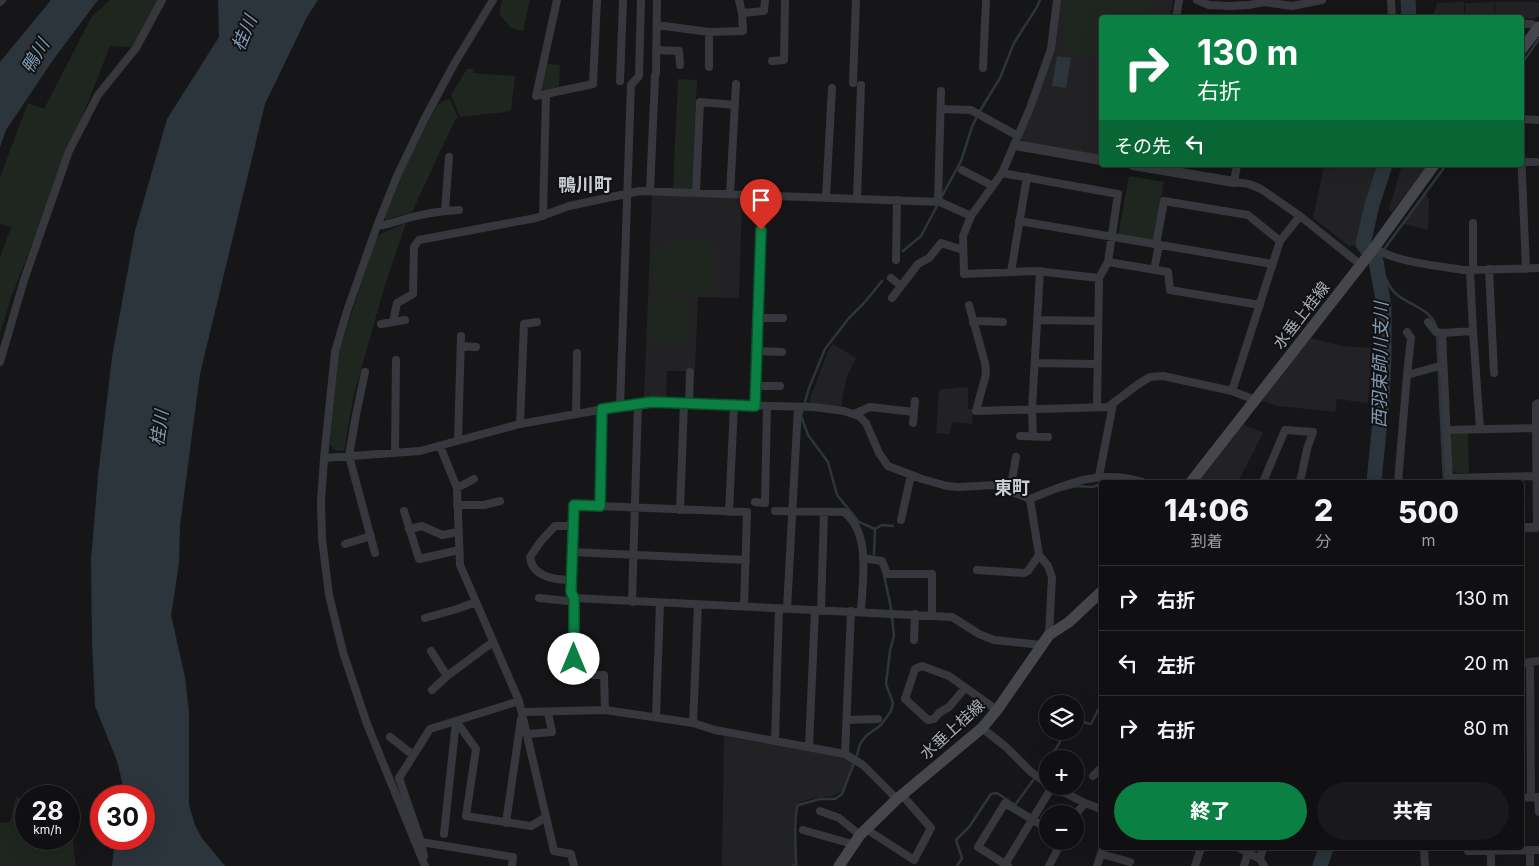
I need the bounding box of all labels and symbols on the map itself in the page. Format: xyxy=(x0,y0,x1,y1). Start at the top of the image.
water label: 桂川 xyxy=(227,10,261,54)
water label: 鴨川 xyxy=(17,33,54,77)
district label: 鴨川町 xyxy=(558,174,612,195)
pin xyxy=(740,179,782,230)
street label: 水垂上桂線 xyxy=(1268,277,1334,353)
water label: 西羽束師川支川 xyxy=(1368,300,1392,428)
water label: 桂川 xyxy=(146,407,172,447)
district label: 東町 xyxy=(994,477,1030,498)
position arrow xyxy=(547,632,599,684)
street label: 水垂上桂線 xyxy=(916,695,988,763)
speed limit sign: 30 xyxy=(90,785,155,850)

